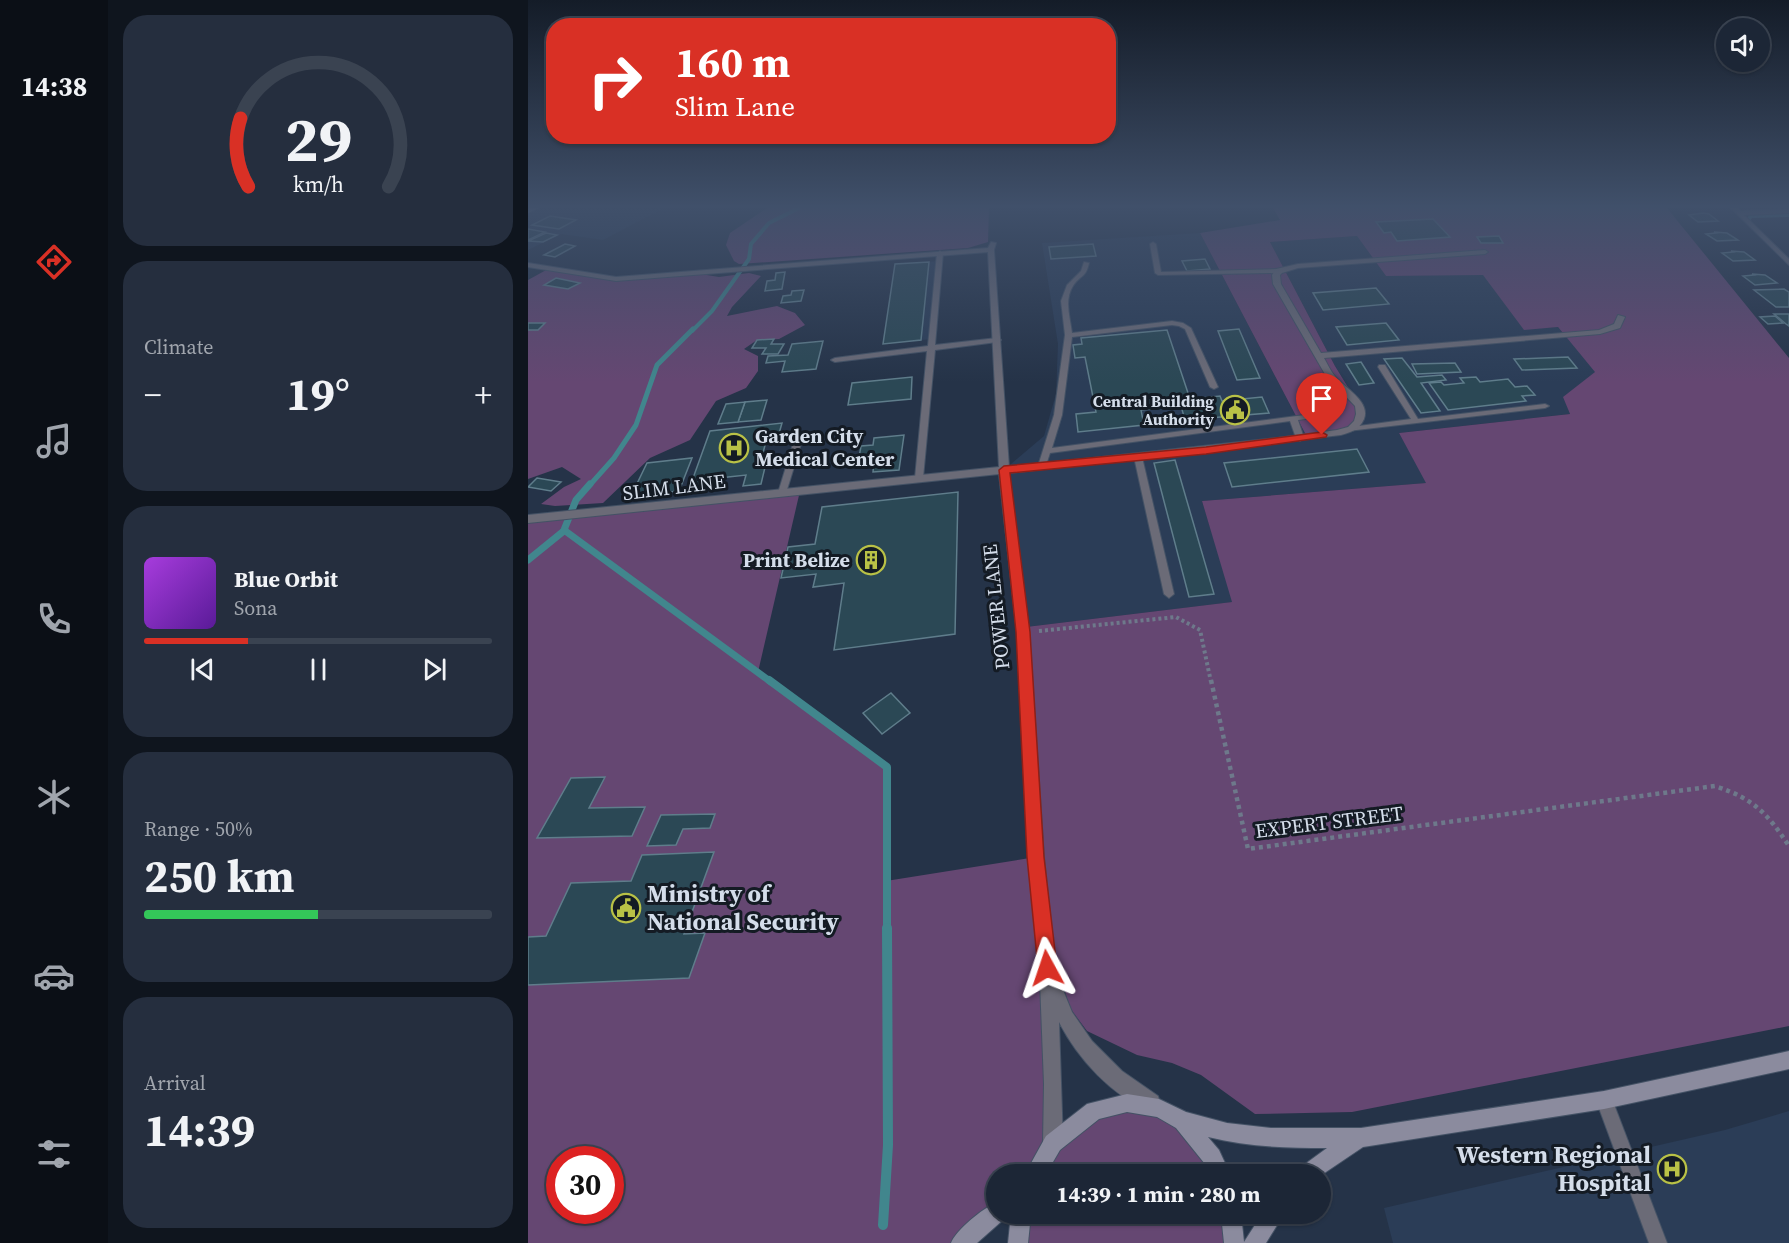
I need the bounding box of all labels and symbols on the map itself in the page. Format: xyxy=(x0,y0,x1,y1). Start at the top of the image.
pin xyxy=(1296,373,1347,435)
place label: Central Building Authority xyxy=(1093,390,1214,430)
public building icon: Central Building Authority xyxy=(1219,394,1251,426)
place label: Garden City Medical Center xyxy=(755,422,895,473)
hospital icon: Garden City Medical Center xyxy=(718,432,750,464)
street label: SLIM LANE xyxy=(621,467,727,507)
street label: POWER LANE xyxy=(975,543,1017,671)
building icon: Print Belize xyxy=(855,544,887,576)
place label: Print Belize xyxy=(743,546,850,574)
street label: EXPERT STREET xyxy=(1253,799,1405,845)
place label: Ministry of National Security xyxy=(647,877,839,938)
public building icon: Ministry of National Security xyxy=(610,892,642,924)
position arrow xyxy=(1015,936,1079,1000)
place label: Western Regional Hospital xyxy=(1456,1138,1651,1199)
speed limit sign: 30 xyxy=(546,1146,624,1224)
hospital icon: Western Regional Hospital xyxy=(1656,1153,1688,1185)

